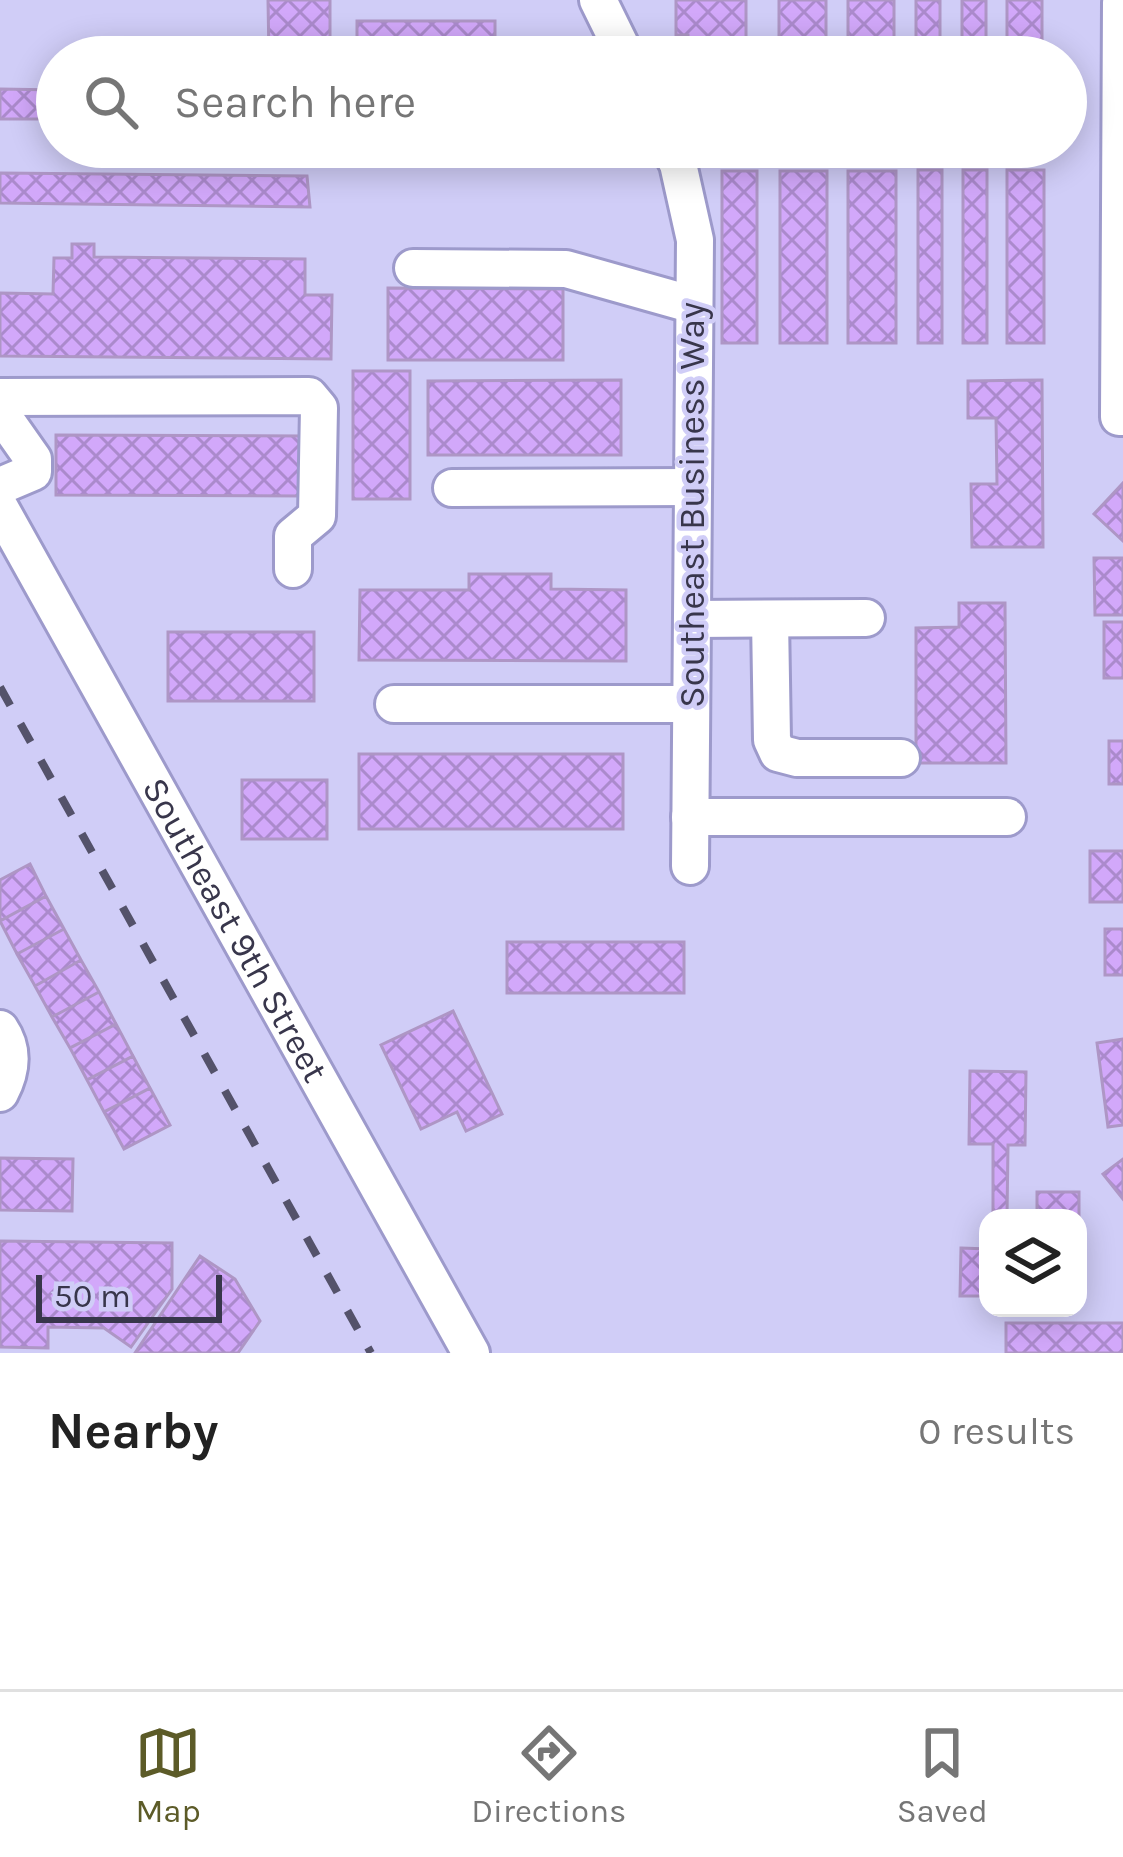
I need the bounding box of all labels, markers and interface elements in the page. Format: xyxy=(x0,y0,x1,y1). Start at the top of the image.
search box xyxy=(36,36,1087,168)
icon: search xyxy=(78,69,144,135)
text: Search here xyxy=(174,76,416,128)
street label: Southeast Business Way xyxy=(671,302,713,708)
street label: Southeast 9th Street xyxy=(134,771,337,1089)
map controls xyxy=(979,1209,1087,1317)
button: layers xyxy=(979,1209,1087,1317)
scale bar xyxy=(36,1269,222,1322)
text: 50 m xyxy=(54,1277,131,1315)
text: Nearby xyxy=(48,1401,218,1461)
text: 0 results xyxy=(918,1408,1075,1454)
tab: Map xyxy=(135,1720,201,1830)
tab: Directions xyxy=(471,1720,626,1830)
tab: Saved xyxy=(897,1720,988,1830)

